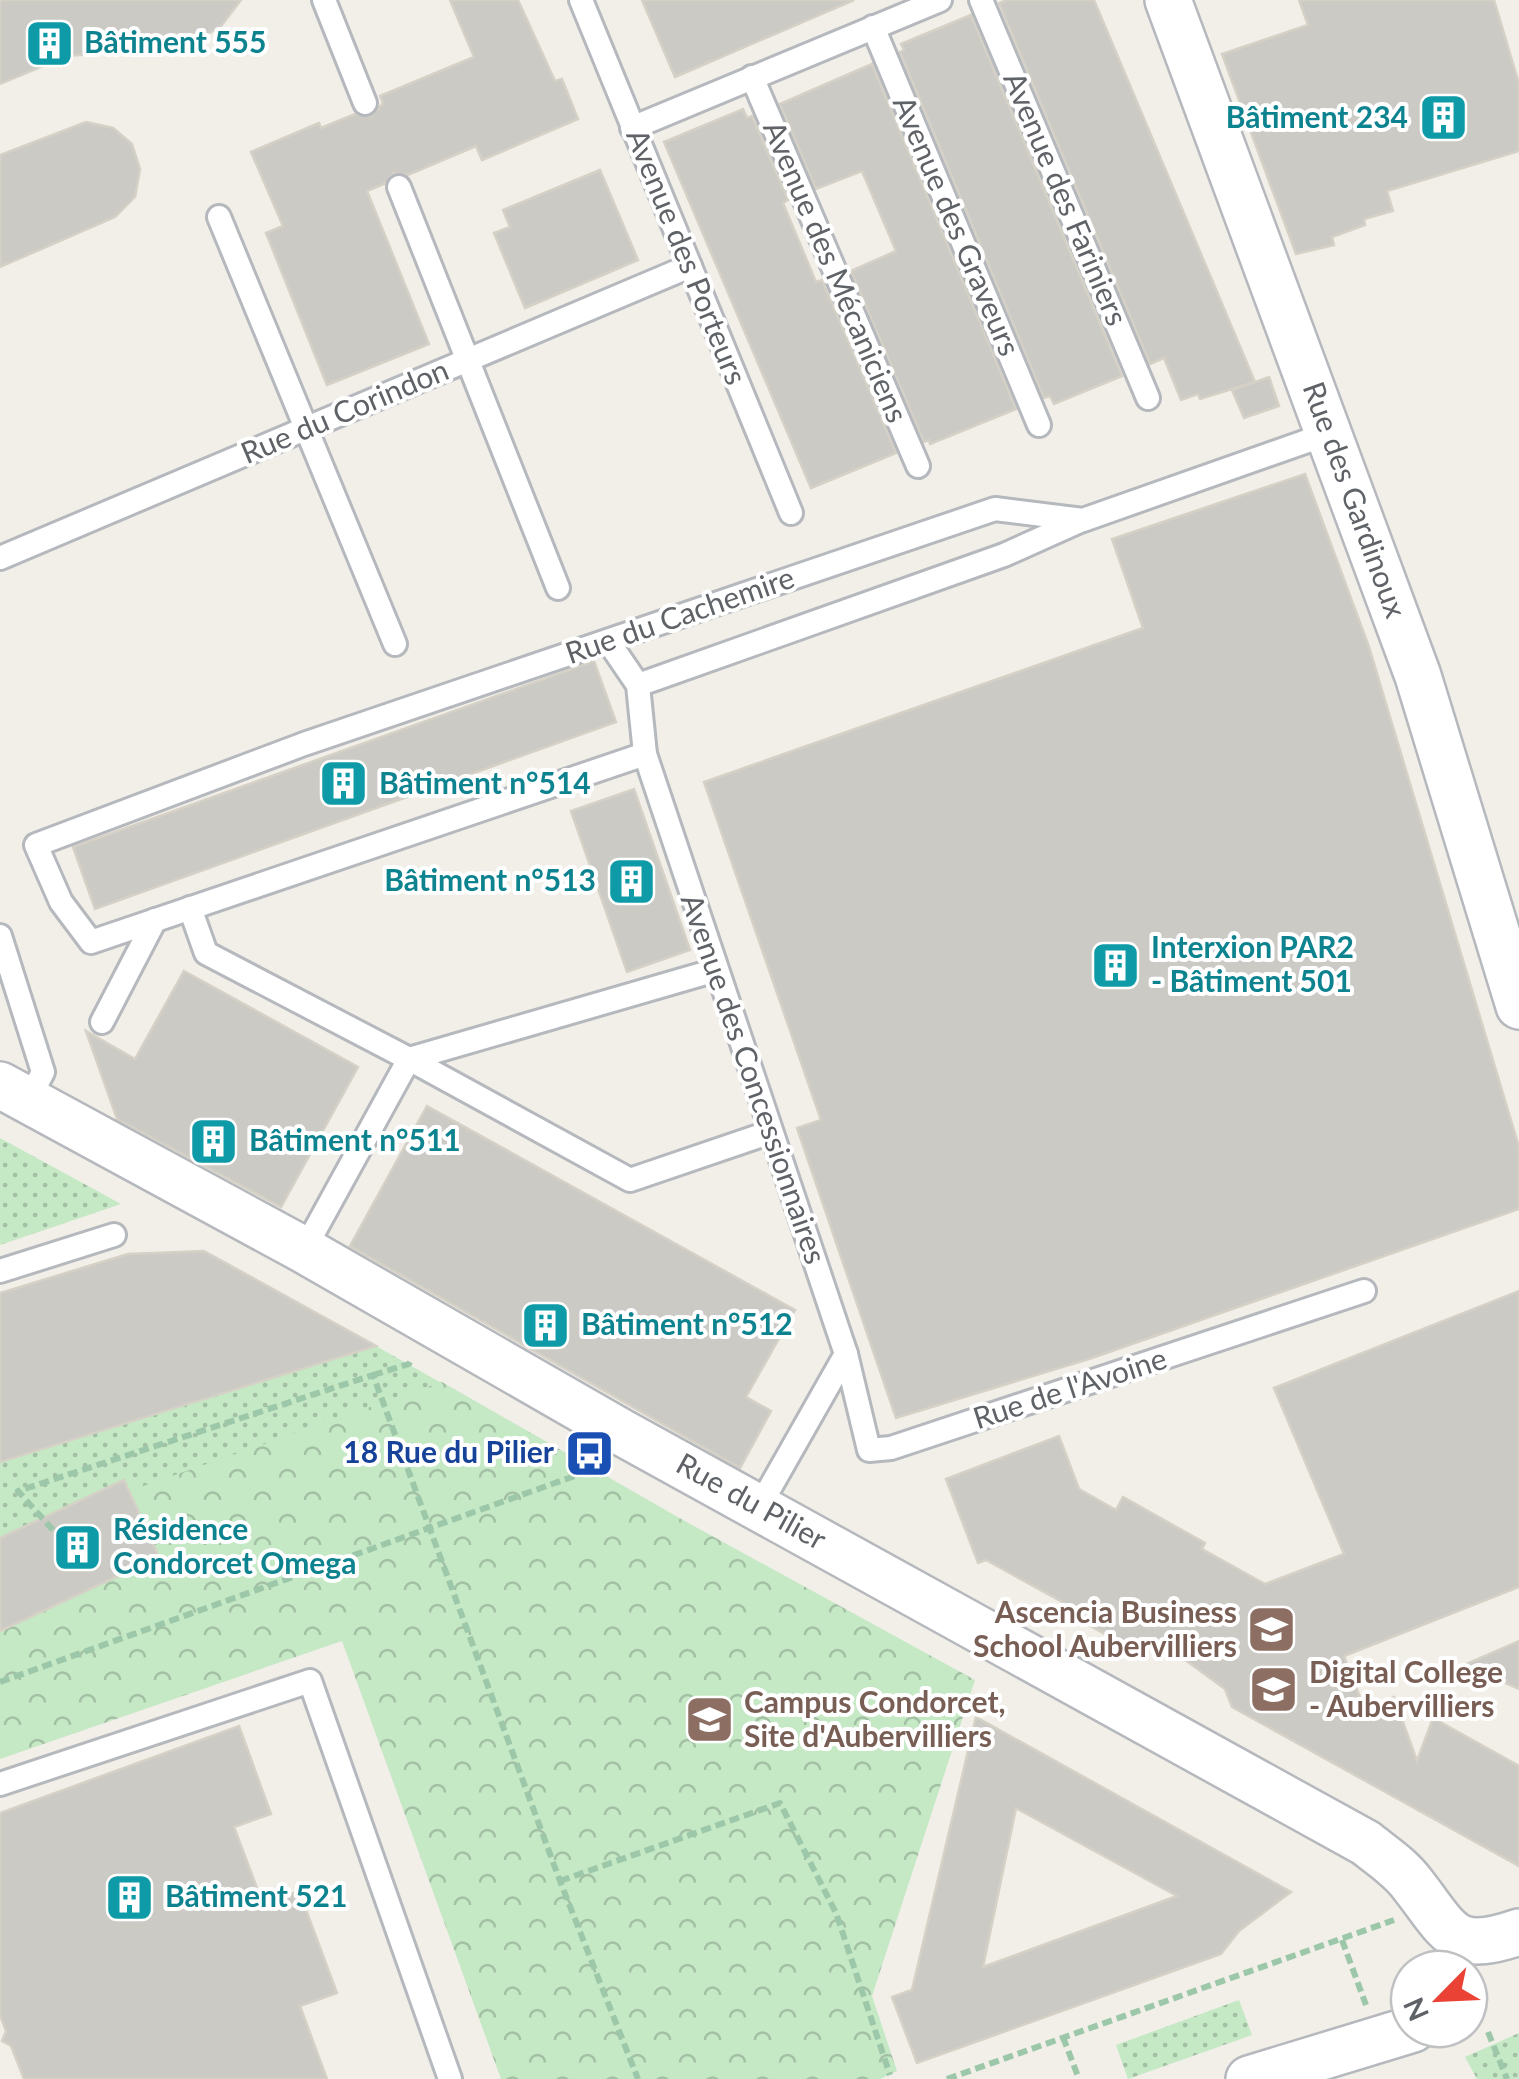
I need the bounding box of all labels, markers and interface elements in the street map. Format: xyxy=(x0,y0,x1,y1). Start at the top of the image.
building icon: Bâtiment 555 xyxy=(23,17,75,69)
place label: Bâtiment 555 xyxy=(84,23,266,59)
street label: Avenue des Fariniers xyxy=(997,66,1137,330)
street label: Avenue des Graveurs xyxy=(887,90,1029,361)
building icon: Bâtiment 234 xyxy=(1417,92,1469,144)
place label: Bâtiment 234 xyxy=(1226,98,1408,134)
street label: Avenue des Mécaniciens xyxy=(757,115,917,427)
street label: Avenue des Porteurs xyxy=(620,123,756,389)
street label: Rue du Corindon xyxy=(235,350,453,470)
street label: Rue des Gardinoux xyxy=(1297,377,1415,622)
street label: Rue du Cachemire xyxy=(560,558,798,670)
building icon: Bâtiment n°514 xyxy=(318,758,370,810)
place label: Bâtiment n°514 xyxy=(379,764,591,800)
building icon: Bâtiment n°513 xyxy=(605,855,657,907)
place label: Bâtiment n°513 xyxy=(384,861,596,897)
street label: Avenue des Concessionnaires xyxy=(675,889,835,1268)
place label: Interxion PAR2 - Bâtiment 501 xyxy=(1151,928,1354,998)
building icon: Interxion PAR2 - Bâtiment 501 xyxy=(1090,939,1142,991)
building icon: Bâtiment n°511 xyxy=(188,1115,240,1167)
place label: Bâtiment n°511 xyxy=(249,1121,461,1157)
building icon: Bâtiment n°512 xyxy=(520,1299,572,1351)
place label: Bâtiment n°512 xyxy=(581,1305,793,1341)
street label: Rue de l'Avoine xyxy=(968,1339,1171,1435)
bus stop icon: 18 Rue du Pilier xyxy=(563,1427,615,1479)
place label: 18 Rue du Pilier xyxy=(343,1433,555,1469)
street label: Rue du Pilier xyxy=(671,1444,833,1556)
place label: Résidence Condorcet Omega xyxy=(113,1510,356,1580)
building icon: Résidence Condorcet Omega xyxy=(52,1521,104,1573)
place label: Ascencia Business School Aubervilliers xyxy=(973,1593,1237,1663)
school or university icon: Ascencia Business School Aubervilliers xyxy=(1246,1604,1298,1656)
place label: Digital College - Aubervilliers xyxy=(1309,1653,1503,1723)
school or university icon: Digital College - Aubervilliers xyxy=(1248,1664,1300,1716)
place label: Campus Condorcet, Site d'Aubervilliers xyxy=(744,1683,1006,1753)
school or university icon: Campus Condorcet, Site d'Aubervilliers xyxy=(683,1694,735,1746)
building icon: Bâtiment 521 xyxy=(104,1871,156,1923)
place label: Bâtiment 521 xyxy=(165,1877,347,1913)
north arrow xyxy=(1389,1949,1489,2049)
text: N xyxy=(1395,1993,1435,2026)

